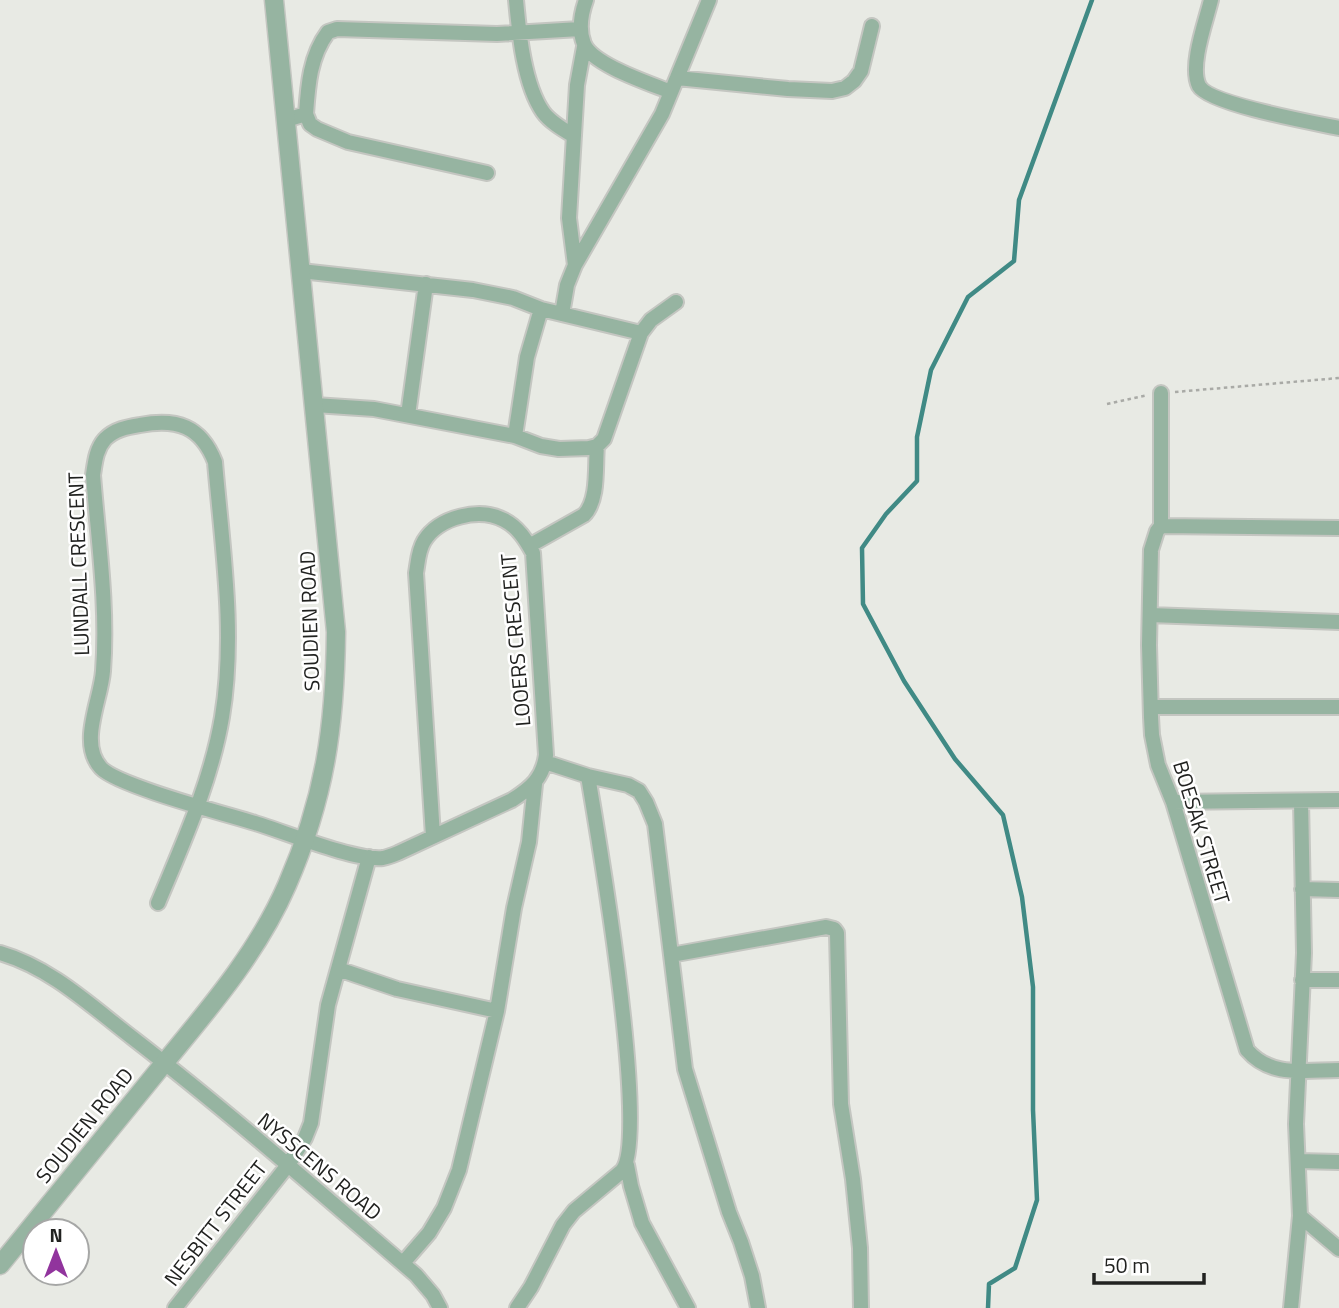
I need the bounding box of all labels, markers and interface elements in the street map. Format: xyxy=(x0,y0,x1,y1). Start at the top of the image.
street label: LUNDALL CRESCENT xyxy=(59,472,97,656)
street label: SOUDIEN ROAD xyxy=(291,550,327,692)
street label: LOOERS CRESCENT xyxy=(492,552,538,728)
street label: BOESAK STREET xyxy=(1165,756,1239,908)
street label: SOUDIEN ROAD xyxy=(27,1060,141,1190)
street label: NYSSCENS ROAD xyxy=(251,1104,389,1228)
street label: NESBITT STREET xyxy=(156,1153,274,1293)
north arrow xyxy=(21,1217,91,1287)
text: N xyxy=(49,1220,63,1249)
scale bar xyxy=(1094,1242,1204,1286)
text: 50 m xyxy=(1104,1249,1150,1281)

